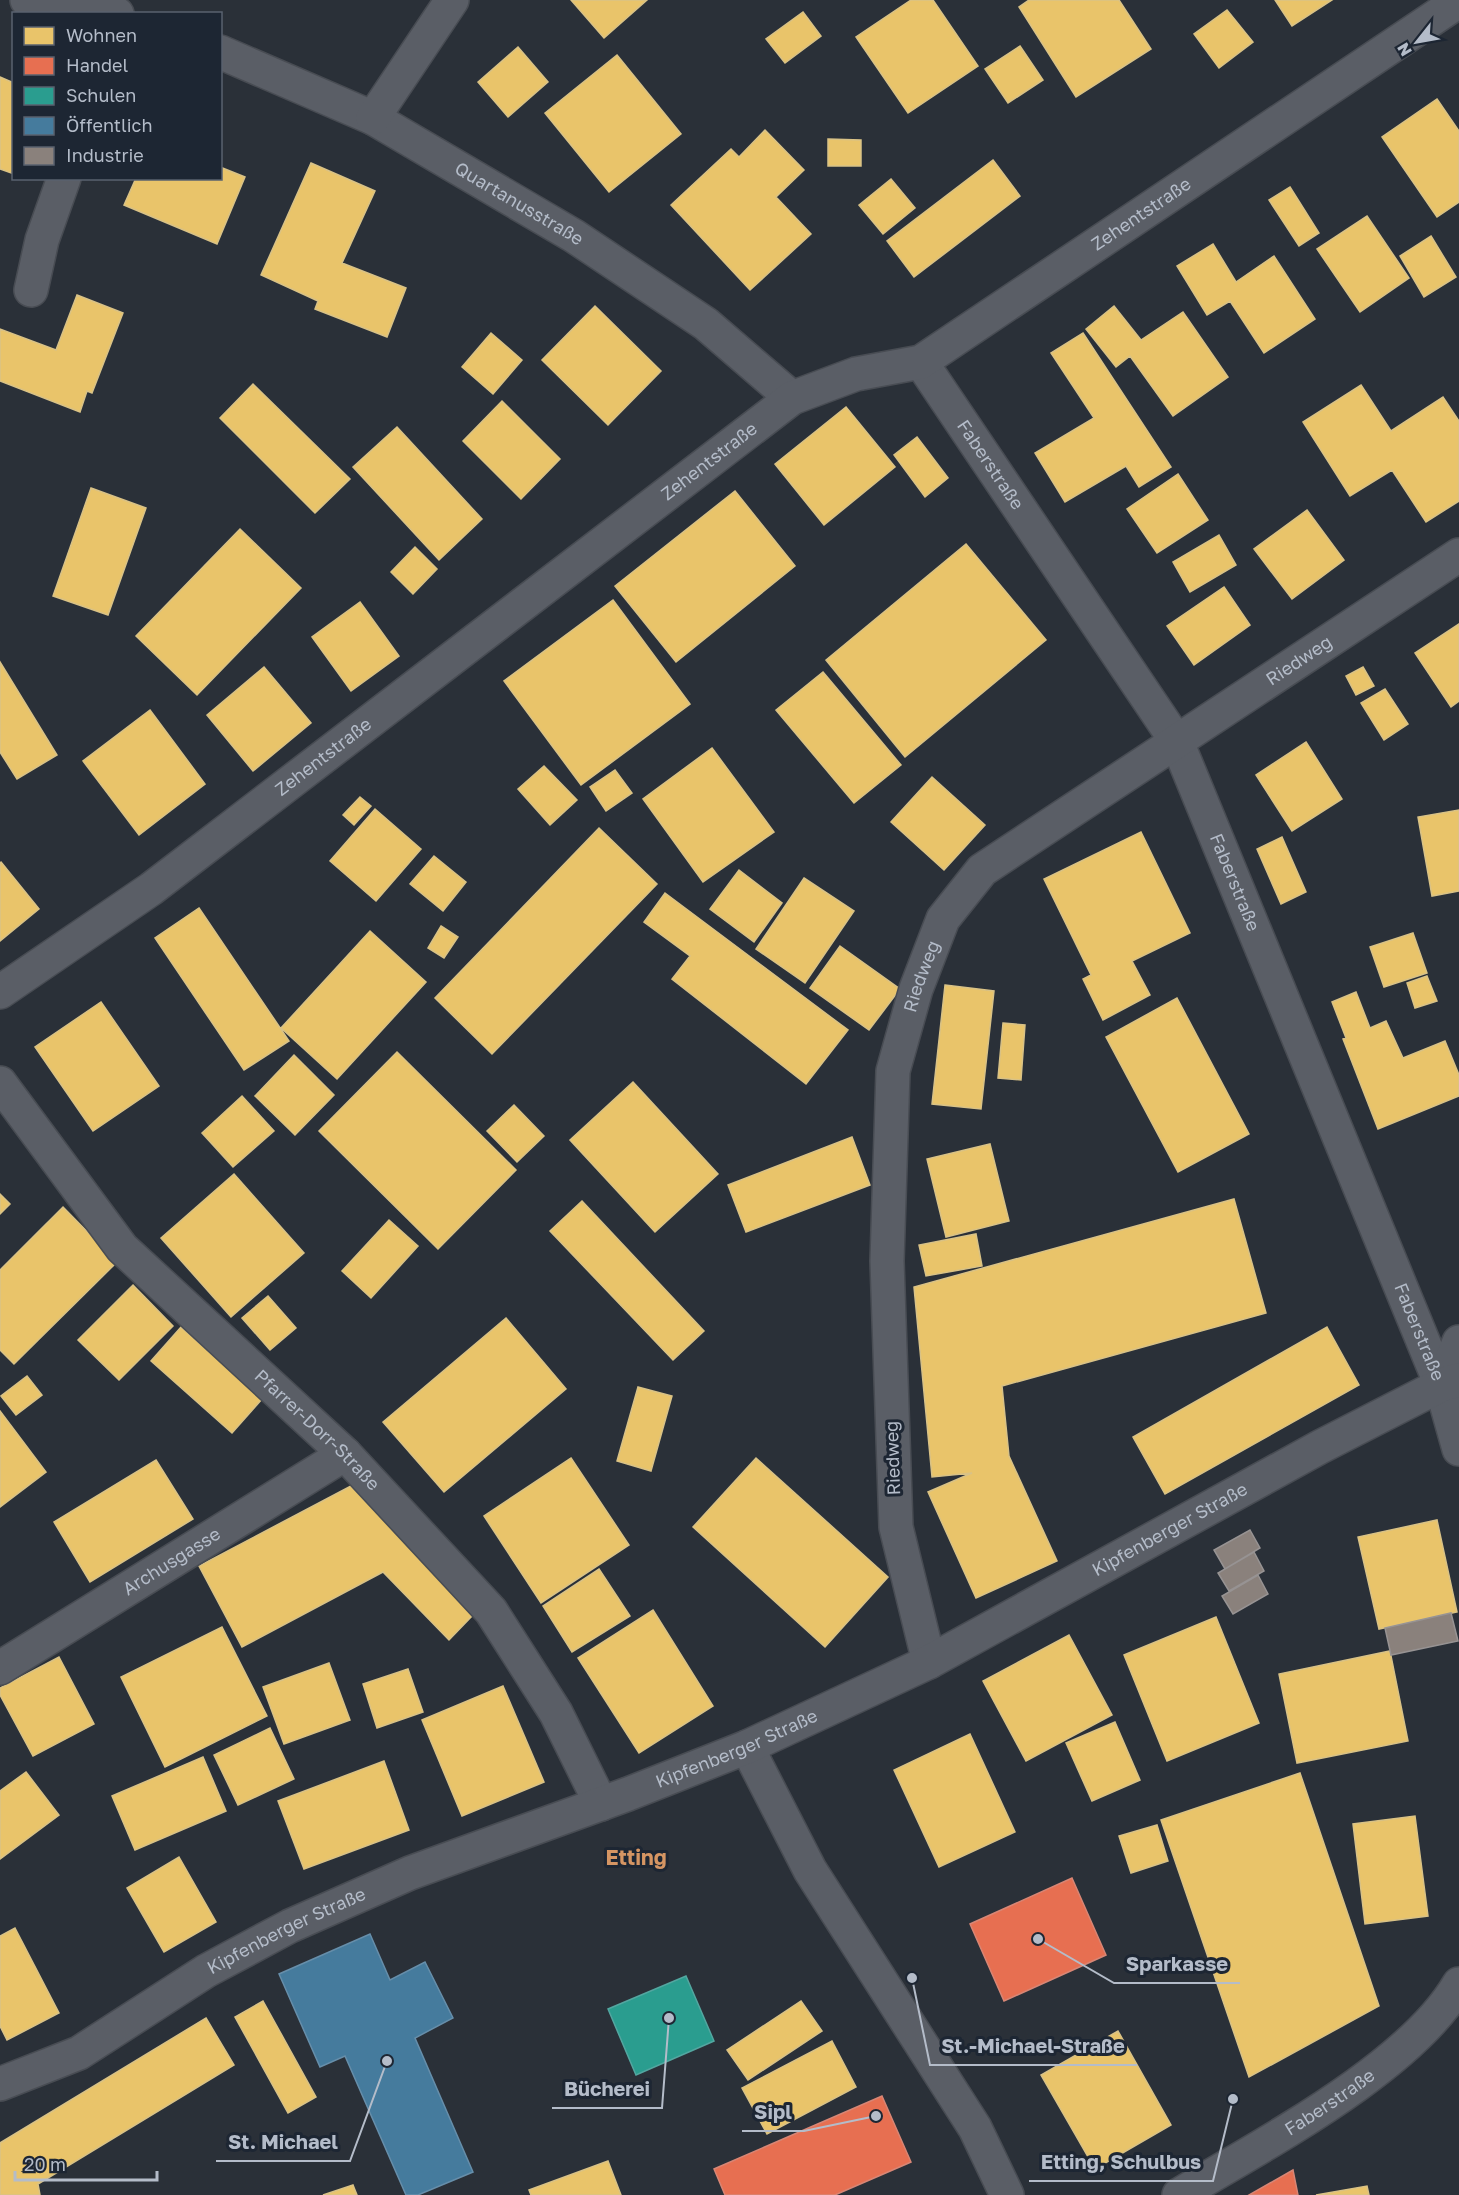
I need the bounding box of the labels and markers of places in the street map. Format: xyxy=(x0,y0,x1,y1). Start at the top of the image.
callout: Sparkasse xyxy=(1114,1945,1240,1983)
callout: St.-Michael-Straße xyxy=(930,2027,1137,2065)
callout: Bücherei xyxy=(552,2070,662,2108)
callout: Sipl xyxy=(742,2093,804,2131)
callout: St. Michael xyxy=(216,2123,350,2161)
callout: Etting, Schulbus xyxy=(1029,2143,1213,2181)

